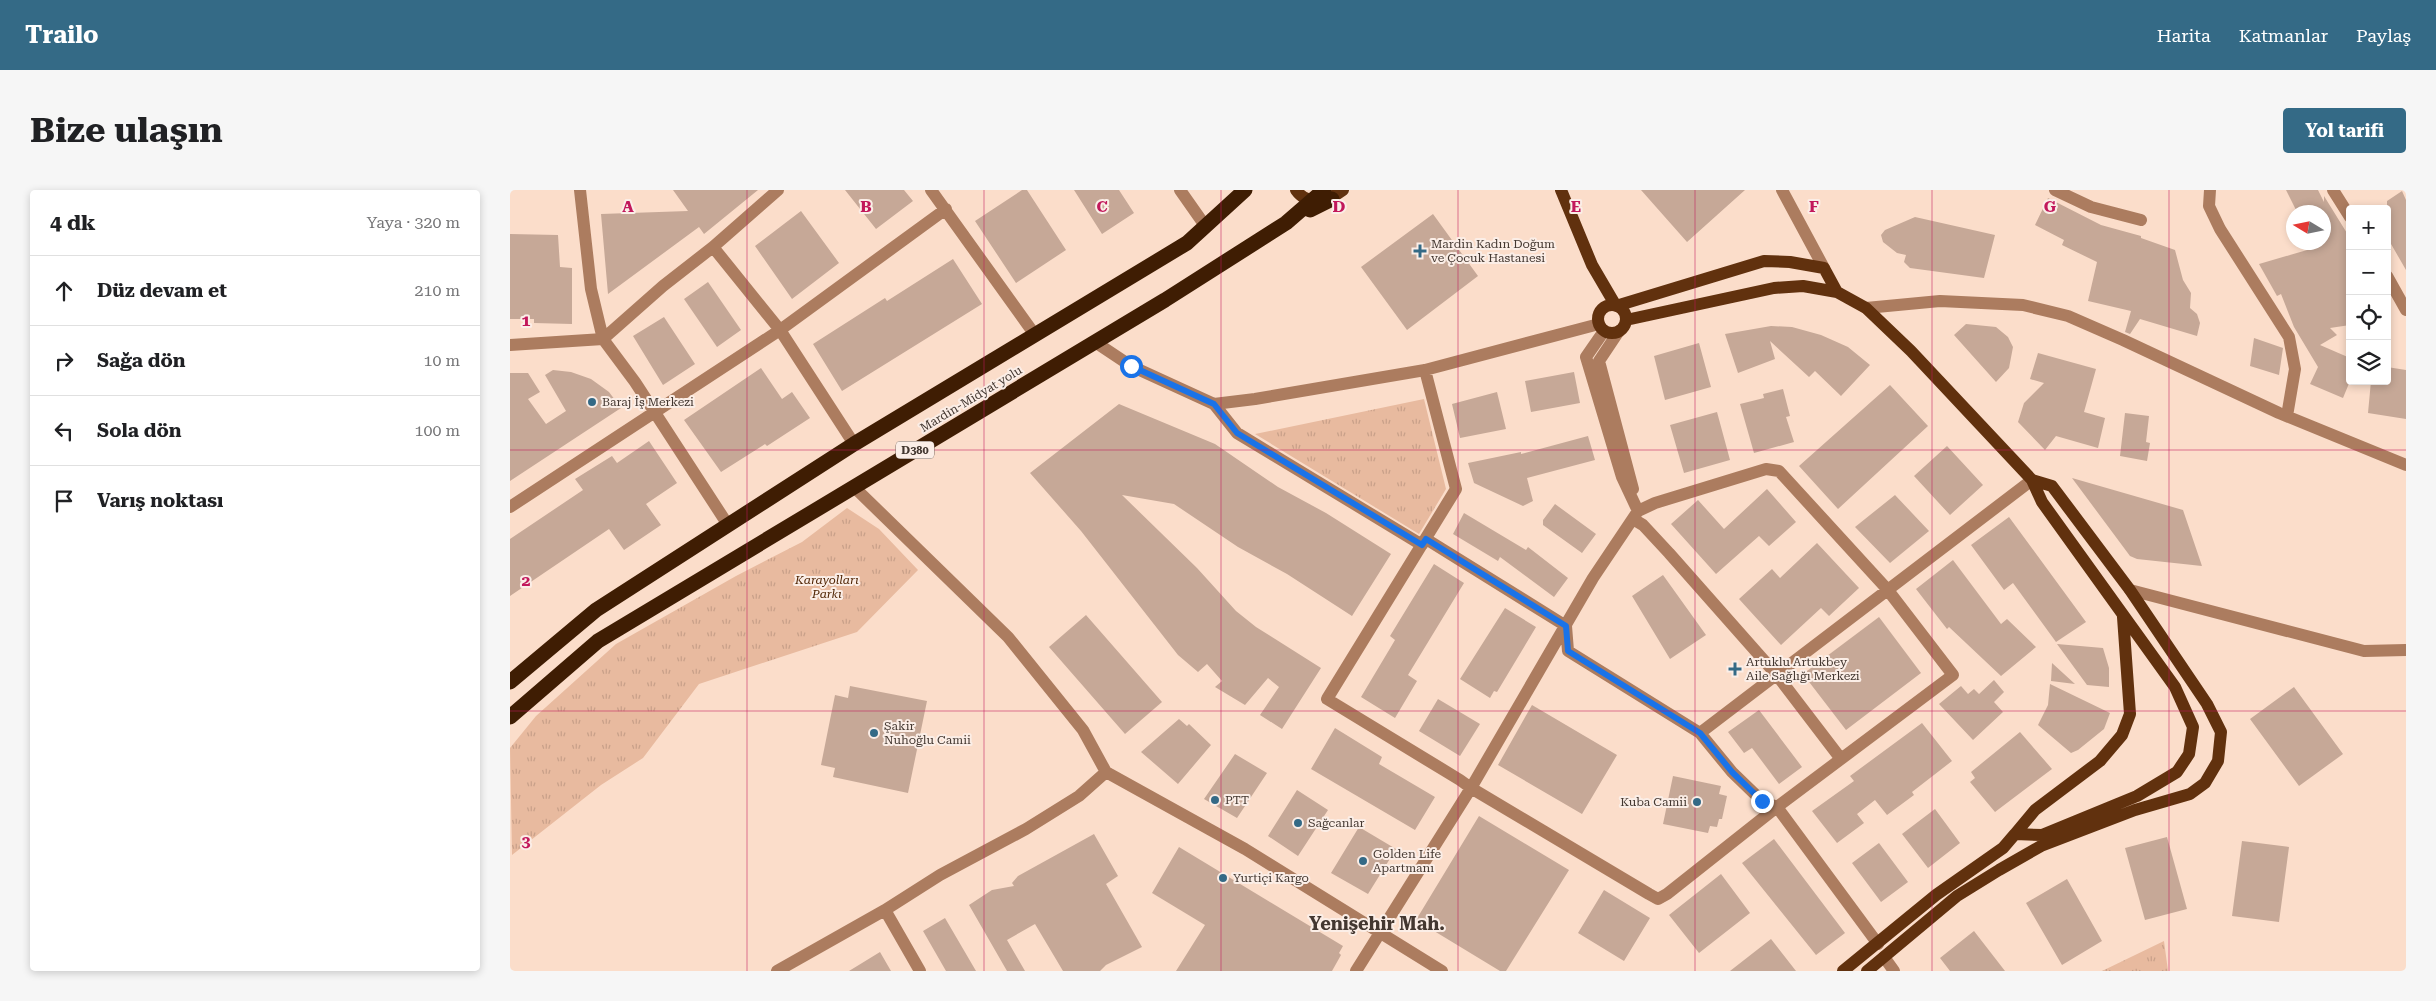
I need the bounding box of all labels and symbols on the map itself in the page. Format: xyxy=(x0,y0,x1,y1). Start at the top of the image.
text: A xyxy=(622,197,634,216)
text: B xyxy=(860,197,872,216)
text: C xyxy=(1096,197,1108,216)
text: D xyxy=(1333,197,1346,216)
text: E xyxy=(1571,197,1581,216)
text: F xyxy=(1809,197,1819,216)
text: G xyxy=(2044,197,2057,216)
north arrow xyxy=(2286,205,2331,250)
place label: Mardin Kadın Doğum ve Çocuk Hastanesi xyxy=(1431,237,1555,265)
marker: Mardin Kadın Doğum ve Çocuk Hastanesi xyxy=(1413,244,1427,258)
text: 1 xyxy=(522,311,531,330)
route start xyxy=(1120,355,1143,378)
street label: Mardin-Midyat yolu xyxy=(918,363,1025,435)
place label: Baraj İş Merkezi xyxy=(602,395,694,409)
marker: Baraj İş Merkezi xyxy=(586,396,598,408)
road number: D380 xyxy=(896,442,934,458)
text: 2 xyxy=(522,571,531,590)
park label: Karayolları Parkı xyxy=(794,573,859,601)
place label: Artuklu Artukbey Aile Sağlığı Merkezi xyxy=(1746,655,1860,683)
marker: Artuklu Artukbey Aile Sağlığı Merkezi xyxy=(1728,662,1742,676)
place label: Şakir Nuhoğlu Camii xyxy=(884,719,971,747)
marker: Şakir Nuhoğlu Camii xyxy=(868,727,880,739)
route end xyxy=(1751,790,1774,813)
place label: PTT xyxy=(1225,793,1249,807)
marker: PTT xyxy=(1209,794,1221,806)
place label: Kuba Camii xyxy=(1620,795,1687,809)
marker: Kuba Camii xyxy=(1691,796,1703,808)
place label: Sağcanlar xyxy=(1308,816,1365,830)
marker: Sağcanlar xyxy=(1292,817,1304,829)
text: 3 xyxy=(522,832,531,851)
place label: Golden Life Apartmanı xyxy=(1373,847,1442,875)
marker: Golden Life Apartmanı xyxy=(1357,855,1369,867)
place label: Yurtiçi Kargo xyxy=(1233,871,1309,885)
marker: Yurtiçi Kargo xyxy=(1217,872,1229,884)
district label: Yenişehir Mah. xyxy=(1309,913,1445,934)

